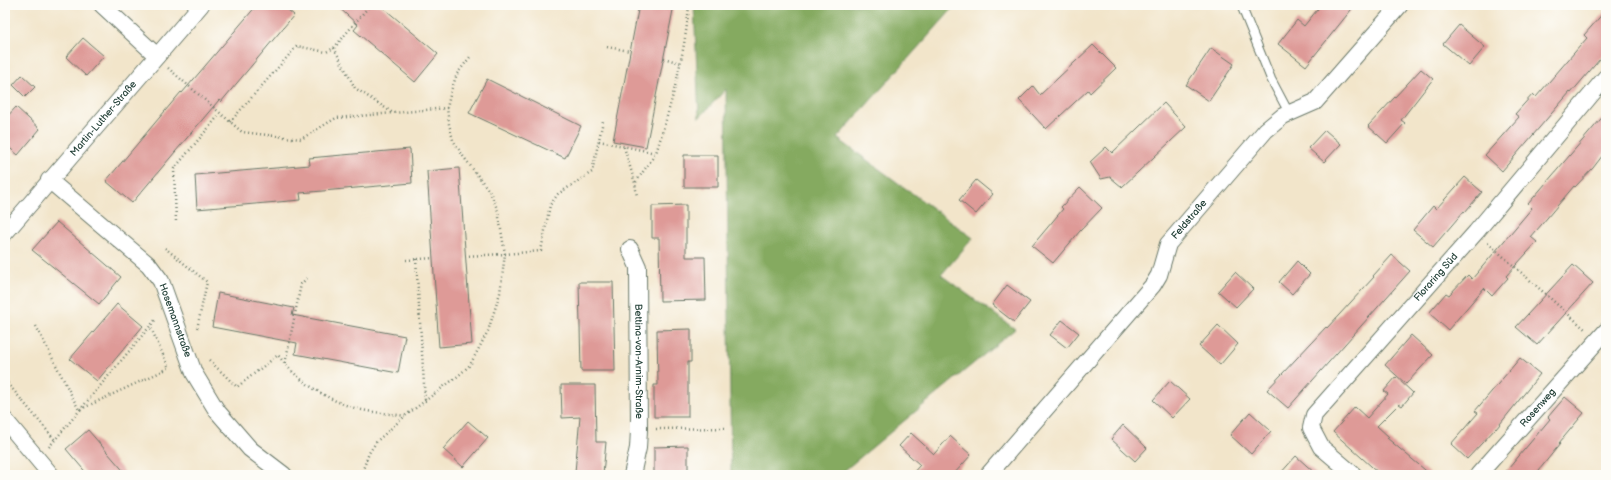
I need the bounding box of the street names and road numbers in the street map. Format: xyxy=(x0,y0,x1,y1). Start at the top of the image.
street label: Martin-Luther-Straße xyxy=(68,78,139,159)
street label: Feldstraße xyxy=(1169,197,1209,242)
street label: Floraring Süd xyxy=(1411,251,1461,304)
street label: Hosemannstraße xyxy=(156,282,194,359)
street label: Bettina-von-Arnim-Straße xyxy=(632,304,645,419)
street label: Rosenweg xyxy=(1517,386,1558,430)

